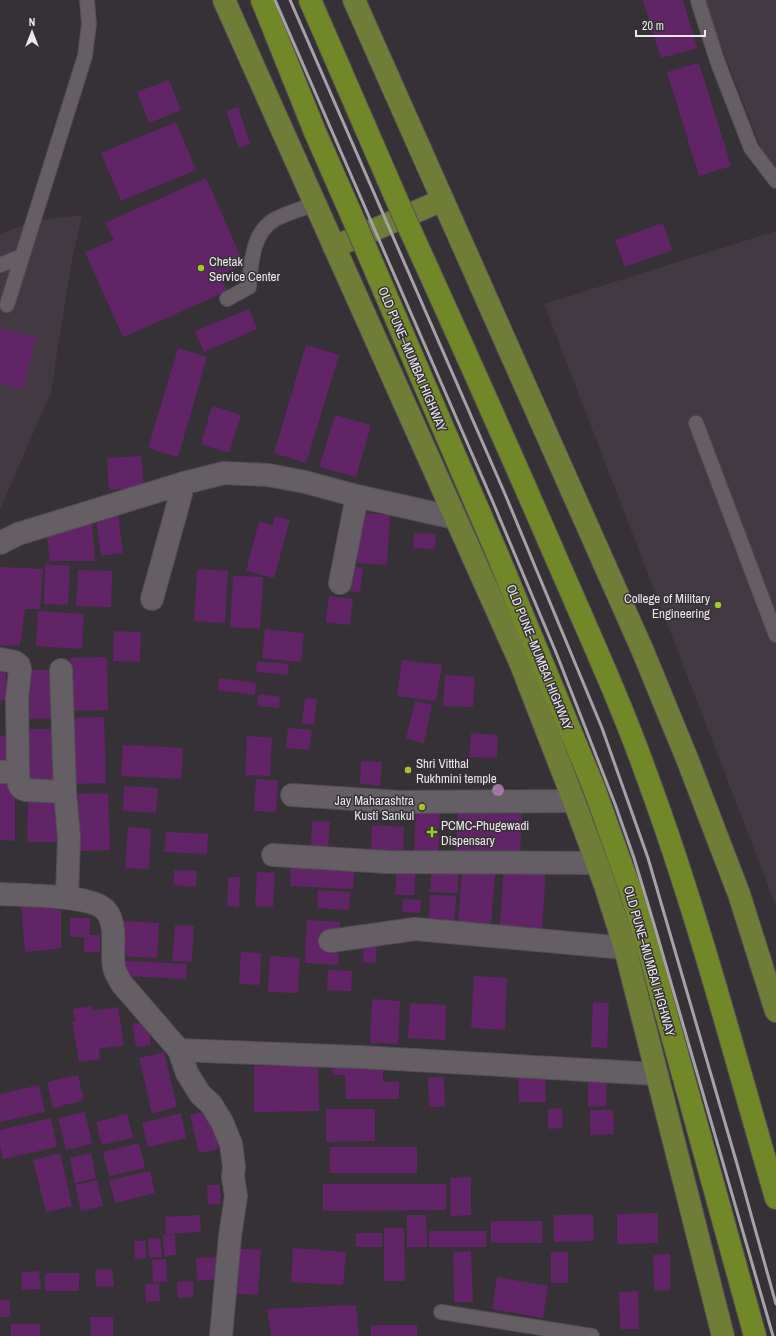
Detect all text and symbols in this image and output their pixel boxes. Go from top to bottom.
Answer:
north arrow [12,12,52,52]
scale bar [636,12,705,38]
text: N [29,15,35,29]
text: 20 m [642,18,664,34]
place label: Chetak Service Center [209,253,281,285]
marker: Chetak Service Center [196,263,206,273]
street label: OLD PUNE–MUMBAI HIGHWAY [374,284,451,434]
street label: OLD PUNE–MUMBAI HIGHWAY [502,582,577,733]
place label: College of Military Engineering [624,590,711,622]
marker: College of Military Engineering [713,600,723,610]
place label: Shri Vitthal Rukhmini temple [416,755,497,787]
marker: Shri Vitthal Rukhmini temple [403,765,413,775]
place label: Jay Maharashtra Kusti Sankul [335,792,414,824]
marker: Jay Maharashtra Kusti Sankul [417,802,427,812]
place label: PCMC-Phugewadi Dispensary [441,817,529,849]
marker: PCMC-Phugewadi Dispensary [426,826,438,838]
street label: OLD PUNE–MUMBAI HIGHWAY [620,884,679,1038]

